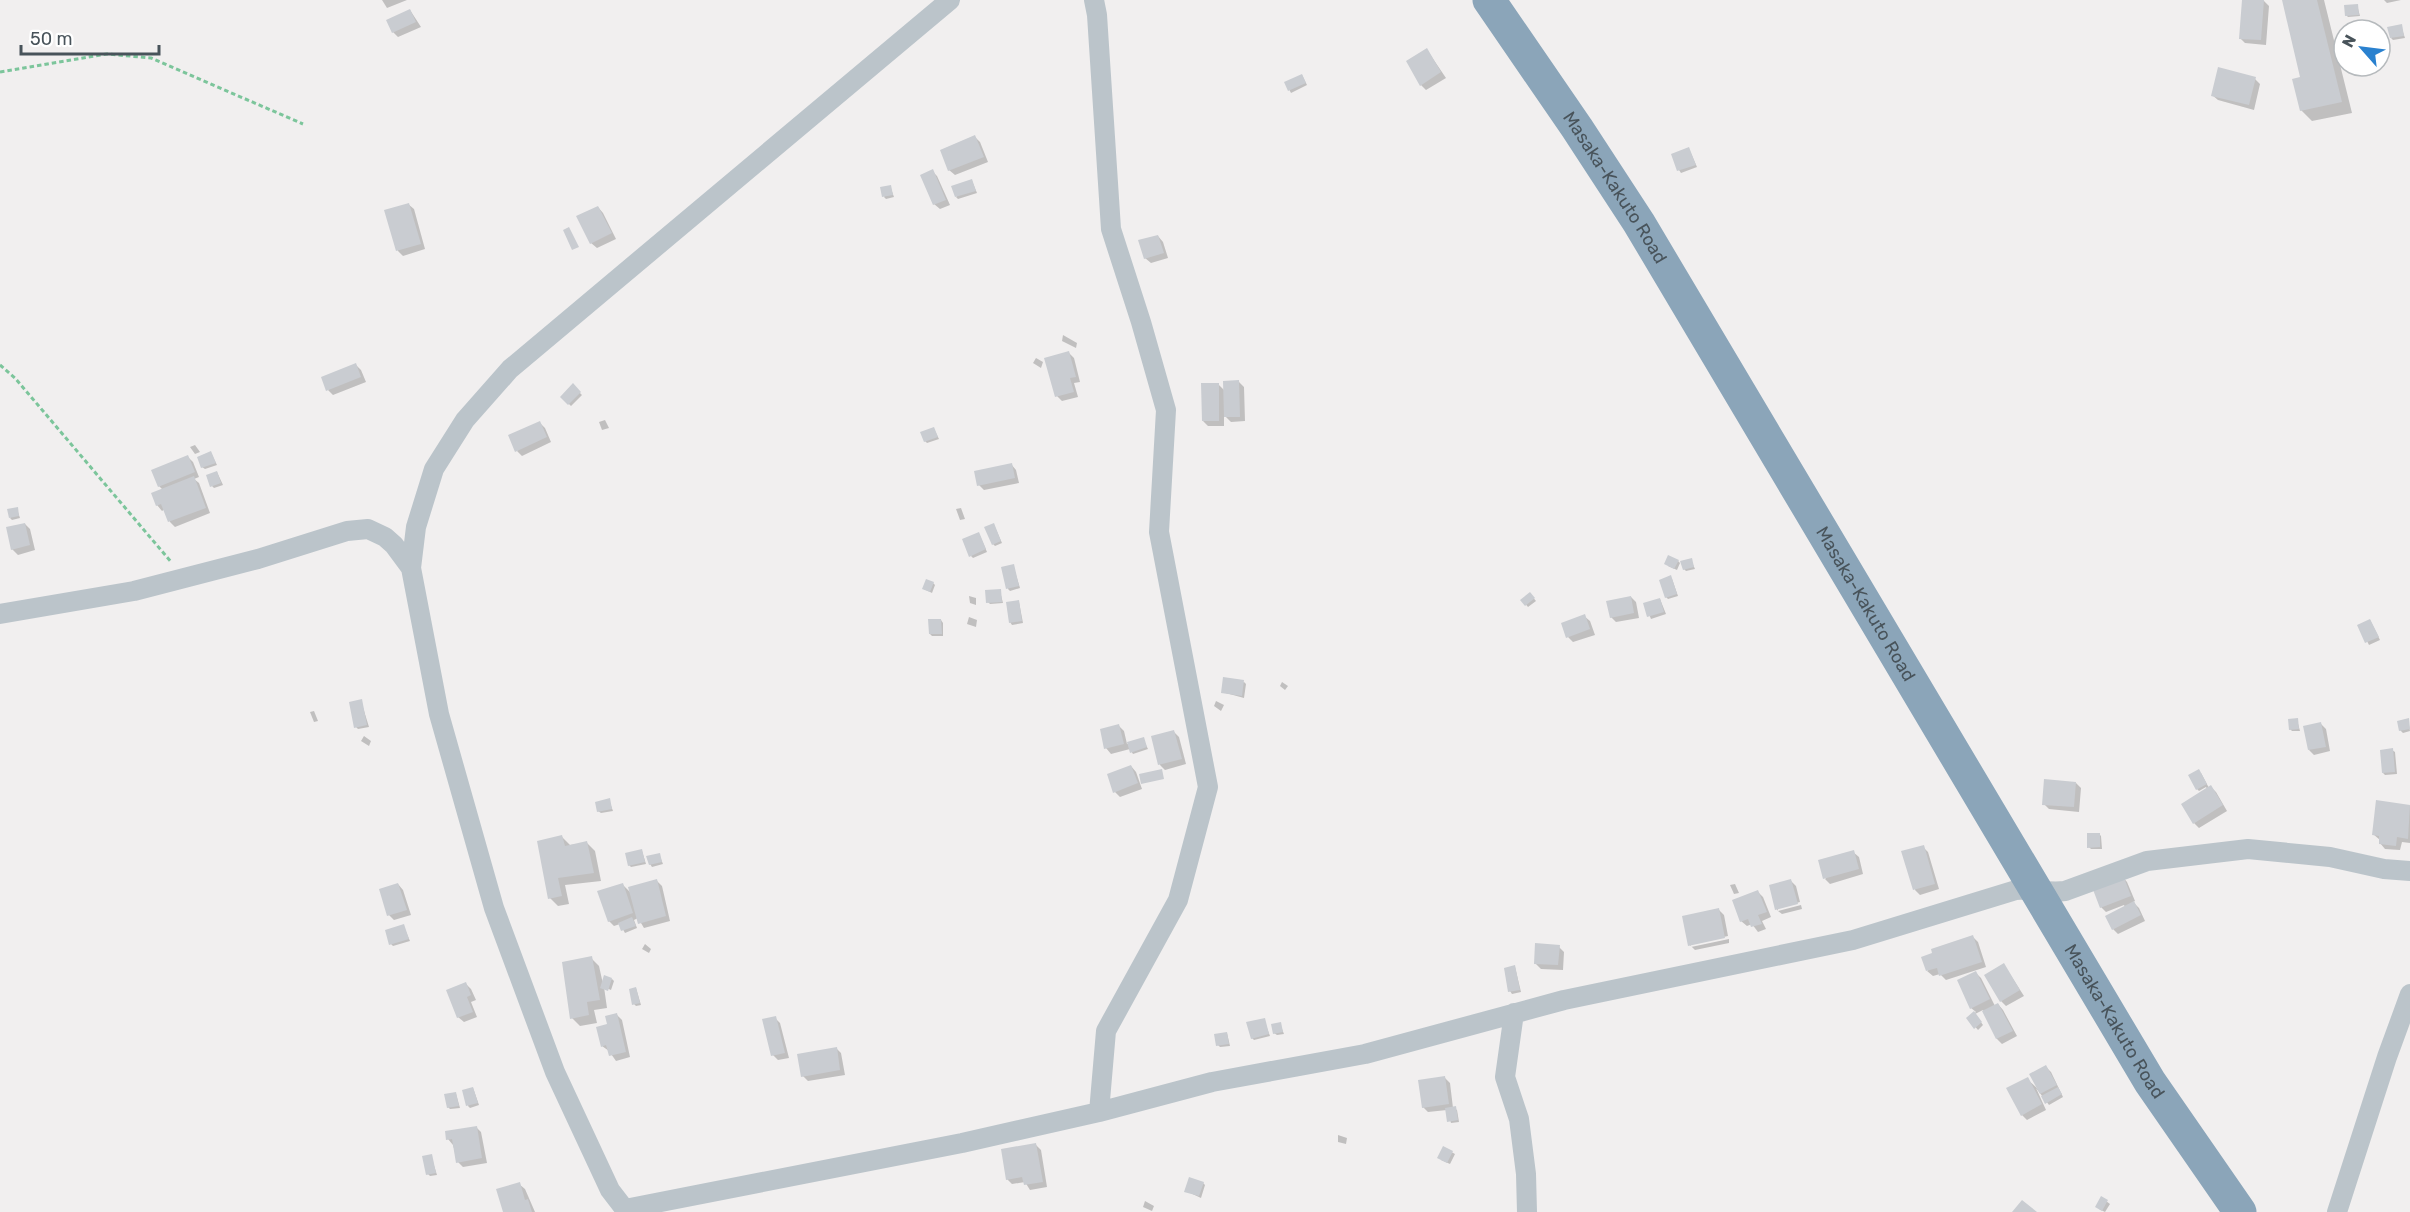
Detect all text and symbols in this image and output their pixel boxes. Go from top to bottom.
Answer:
scale bar [21,18,159,56]
north arrow [2332,18,2392,78]
text: 50 m [30,28,73,50]
text: N [2338,32,2360,51]
street label: Masaka-Kakuto Road [1558,107,1672,268]
street label: Masaka-Kakuto Road [1811,523,1920,685]
street label: Masaka-Kakuto Road [2060,940,2169,1103]

